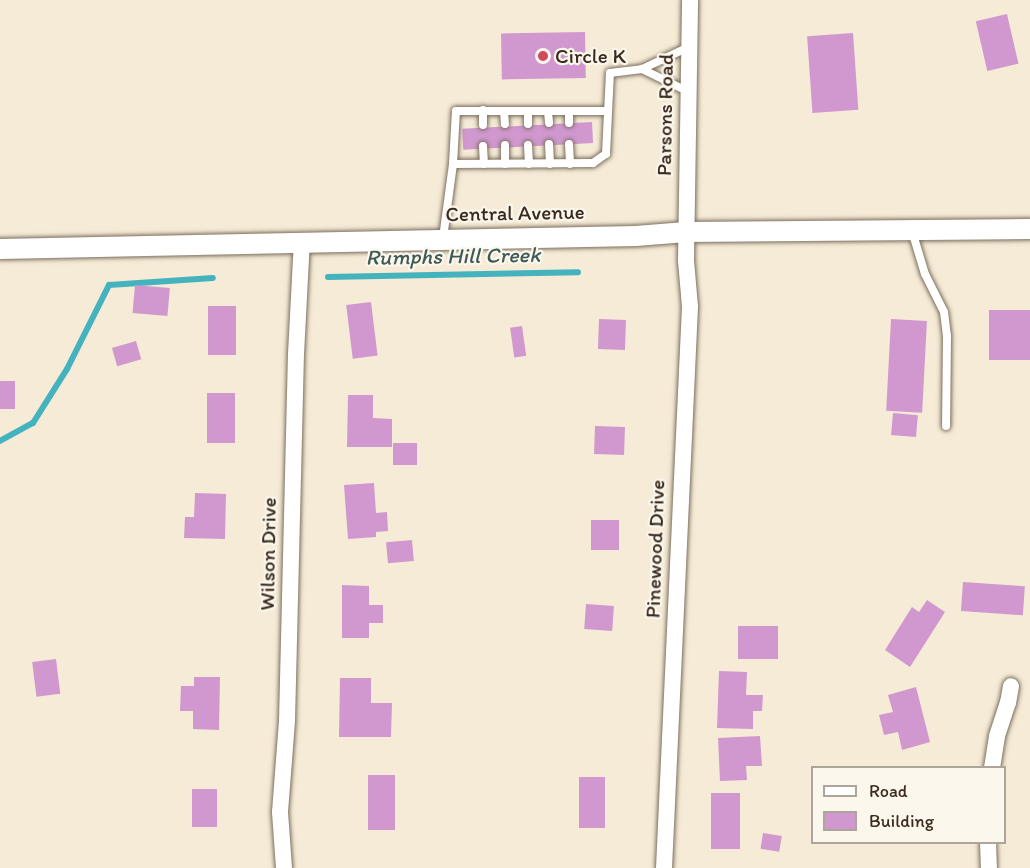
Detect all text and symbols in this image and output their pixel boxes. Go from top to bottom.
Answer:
place label: Circle K [555,43,626,69]
marker: Circle K [536,49,550,63]
street label: Parsons Road [651,54,679,176]
street label: Central Avenue [446,199,584,227]
water label: Rumphs Hill Creek [366,241,540,271]
street label: Pinewood Drive [640,479,670,619]
street label: Wilson Drive [254,497,282,611]
legend [811,766,1006,844]
text: Road [869,780,908,802]
text: Building [869,810,934,832]

